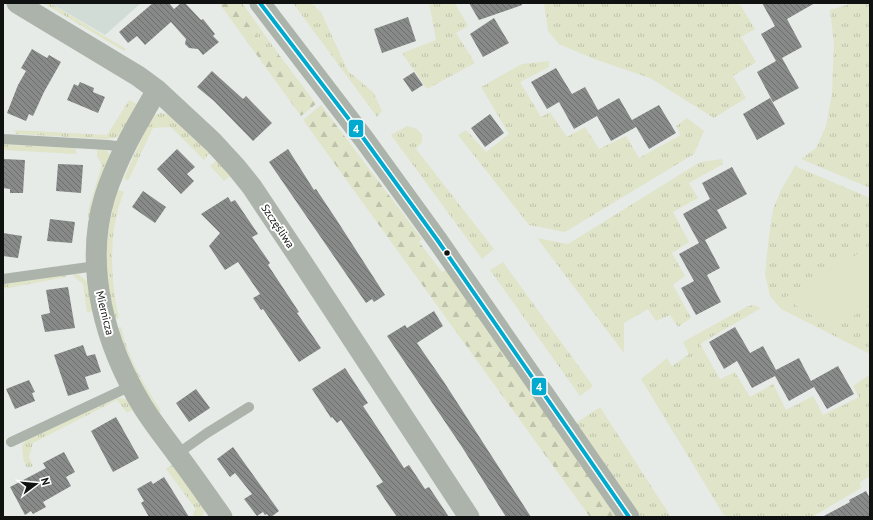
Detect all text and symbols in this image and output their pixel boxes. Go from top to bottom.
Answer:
line badge: 4 [348,119,364,138]
text: 4 [353,122,360,136]
street label: Szczęśliwa [258,201,298,251]
unlabelled marker [442,248,452,258]
street label: Miernicza [93,289,117,337]
line badge: 4 [531,377,547,396]
text: 4 [536,380,543,394]
north arrow [16,464,56,504]
text: N [38,476,53,487]

